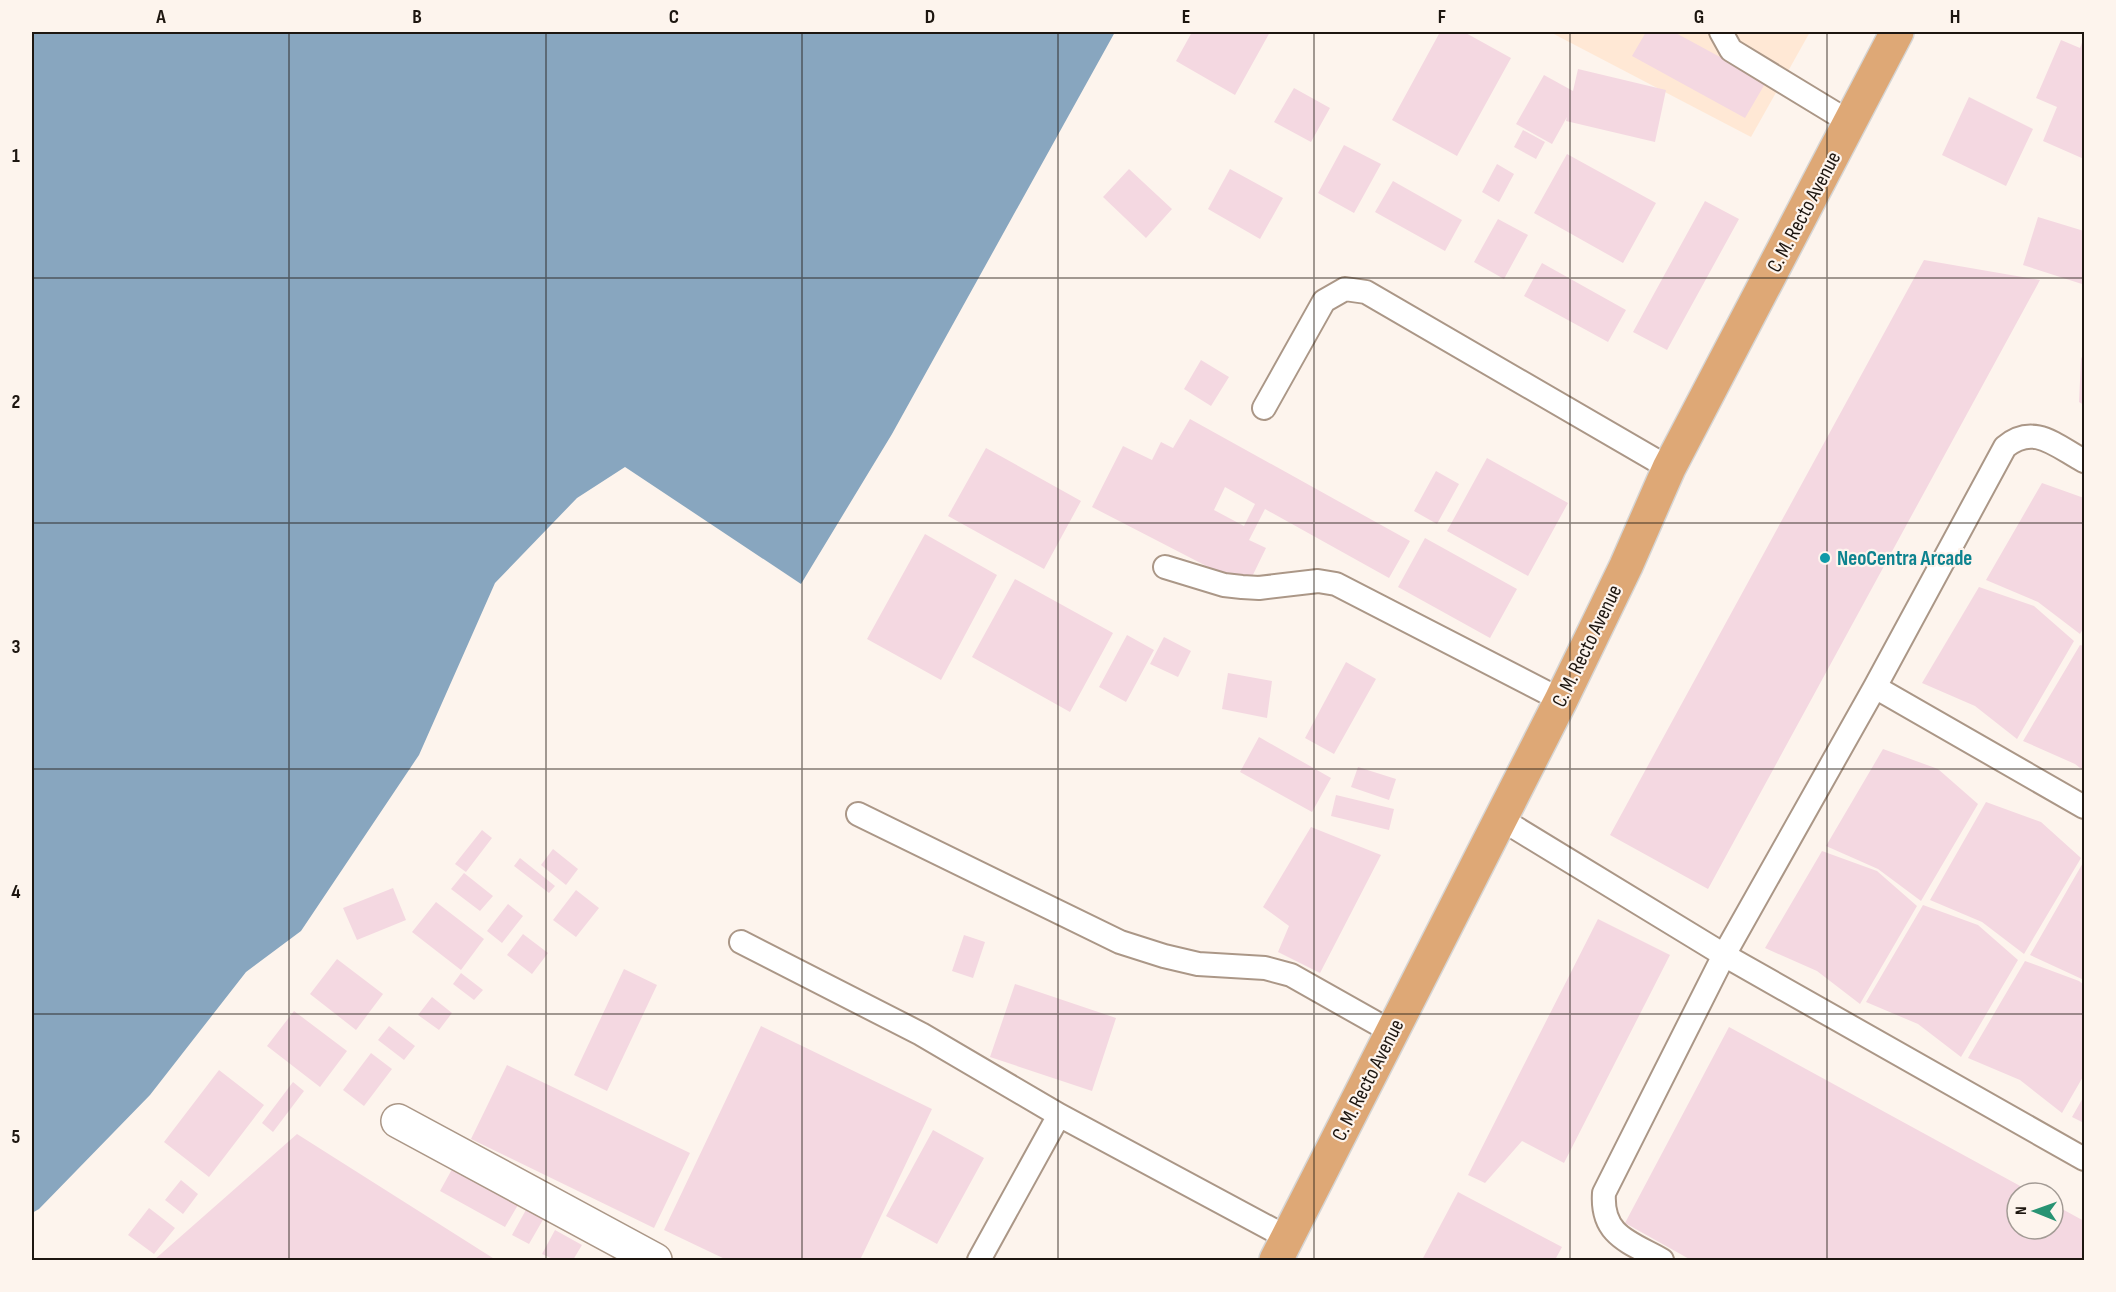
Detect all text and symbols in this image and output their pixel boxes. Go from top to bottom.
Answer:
text: A [155,5,166,29]
text: B [412,5,422,29]
text: C [669,5,679,29]
text: D [925,5,935,29]
text: E [1182,5,1190,29]
text: F [1438,5,1446,29]
text: G [1694,5,1704,29]
text: H [1950,5,1960,29]
text: 1 [12,144,20,168]
street label: C. M. Recto Avenue [1762,147,1846,277]
text: 2 [12,390,20,414]
place label: NeoCentra Arcade [1837,546,1972,571]
marker: NeoCentra Arcade [1818,551,1832,565]
street label: C. M. Recto Avenue [1547,581,1627,711]
text: 3 [12,635,21,659]
text: 4 [11,880,21,904]
street label: C. M. Recto Avenue [1327,1015,1409,1145]
text: 5 [12,1125,21,1149]
north arrow [2005,1181,2065,1241]
text: N [2012,1206,2031,1215]

